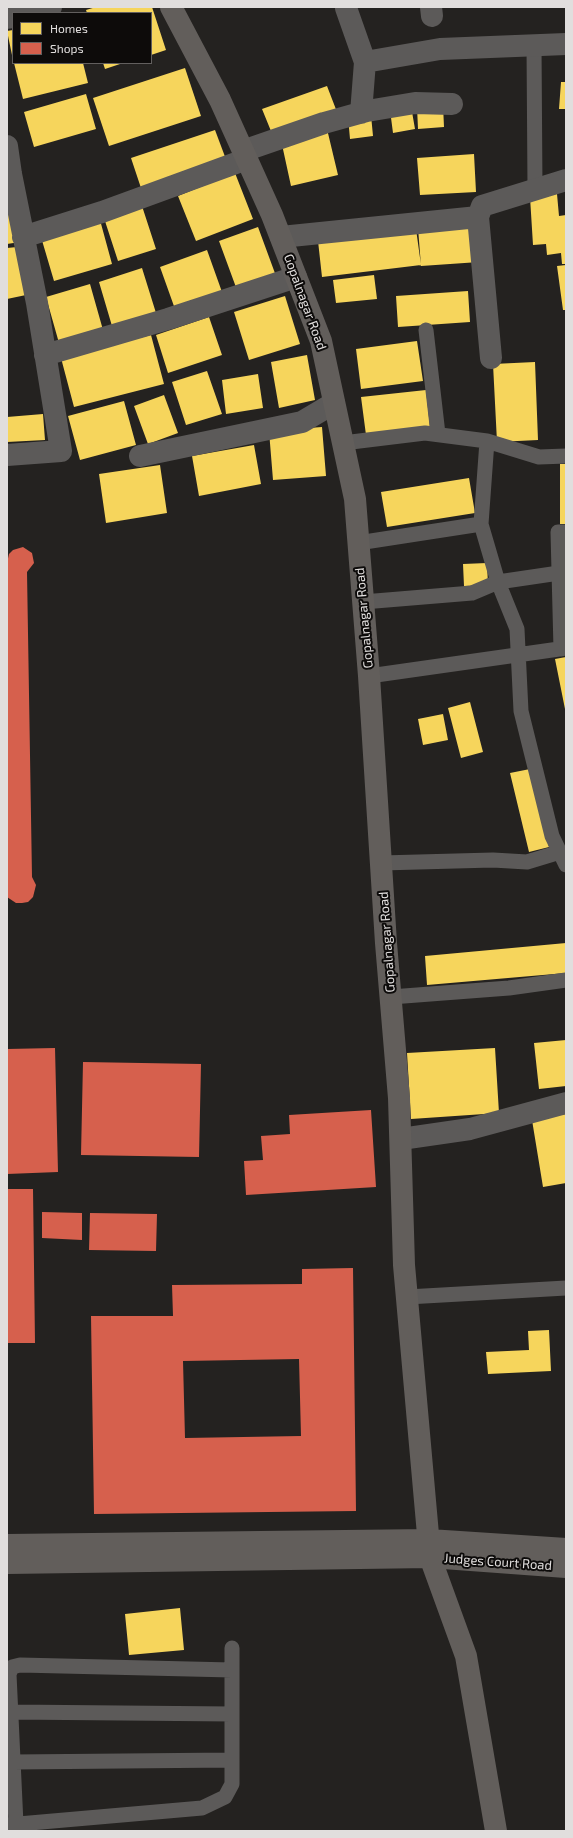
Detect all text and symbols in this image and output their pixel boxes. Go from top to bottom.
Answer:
legend [12,12,152,64]
text: Homes [50,21,88,35]
text: Shops [50,41,84,55]
street label: Gopalnagar Road [280,252,330,352]
street label: Gopalnagar Road [352,567,376,669]
street label: Gopalnagar Road [376,891,398,993]
street label: Judges Court Road [444,1550,552,1574]

